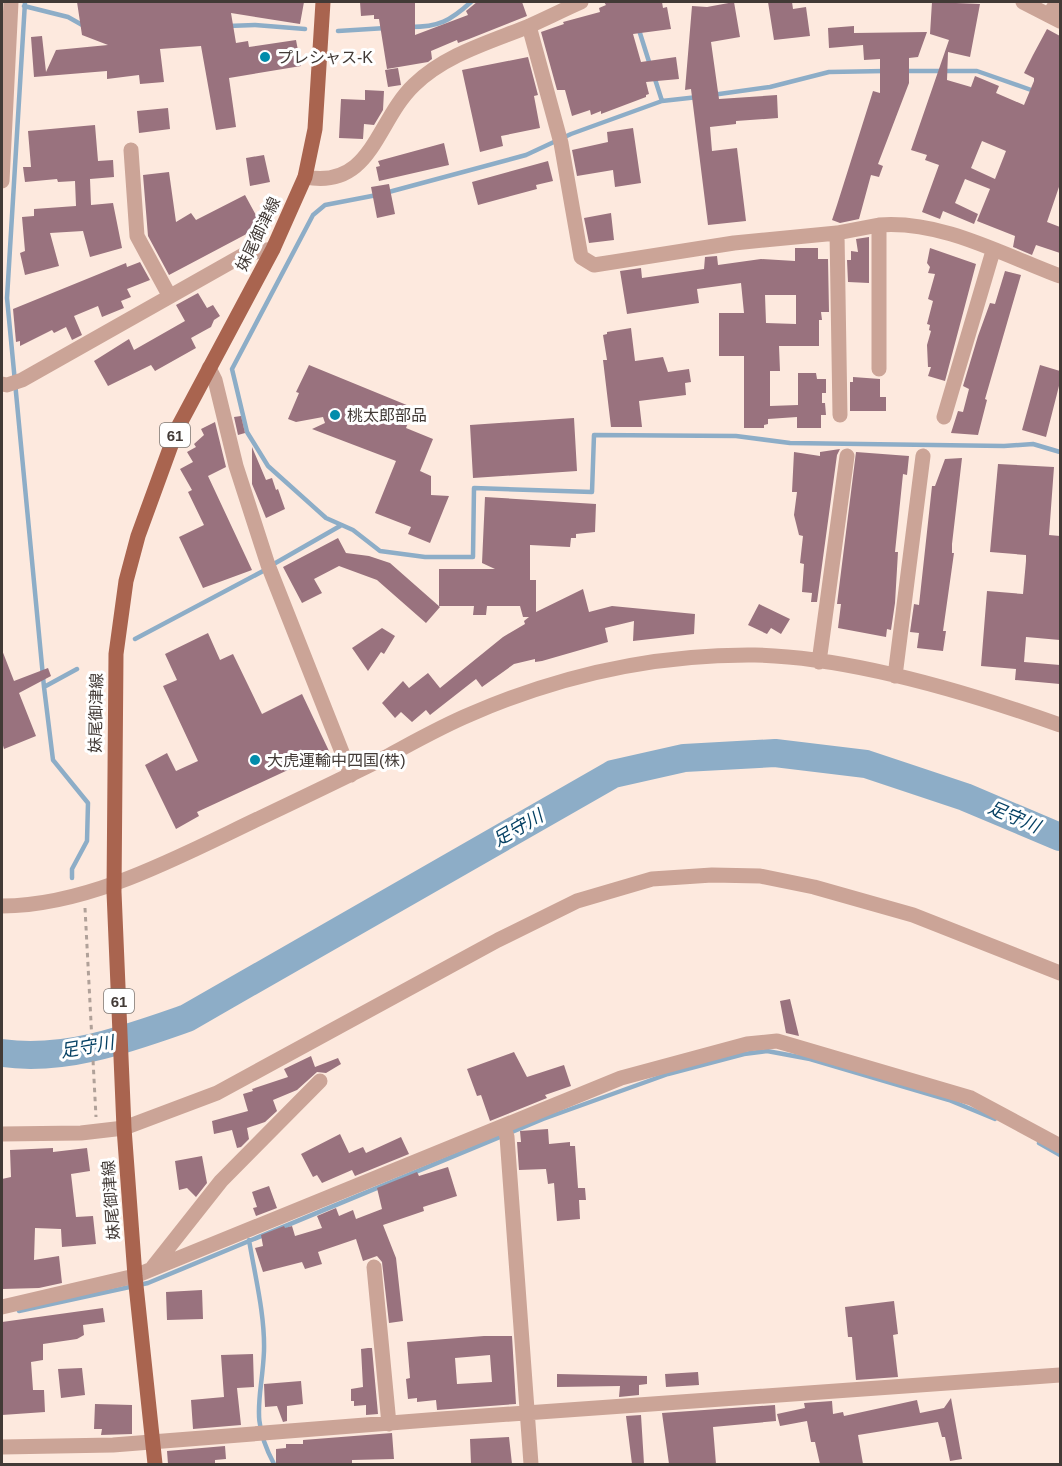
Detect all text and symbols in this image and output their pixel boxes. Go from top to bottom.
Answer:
place label: プレシャス-K [277,49,373,66]
marker: プレシャス-K [258,50,272,64]
street label: 妹尾御津線 [233,194,283,274]
place label: 桃太郎部品 [347,407,427,424]
marker: 桃太郎部品 [328,408,342,422]
road number: 61 [160,423,190,447]
street label: 妹尾御津線 [87,673,105,753]
place label: 大虎運輸中四国(株) [267,752,406,769]
marker: 大虎運輸中四国(株) [248,753,262,767]
water label: 足守川 [985,797,1045,838]
water label: 足守川 [490,805,548,850]
road number: 61 [104,989,134,1013]
water label: 足守川 [59,1032,117,1062]
street label: 妹尾御津線 [100,1159,122,1241]

